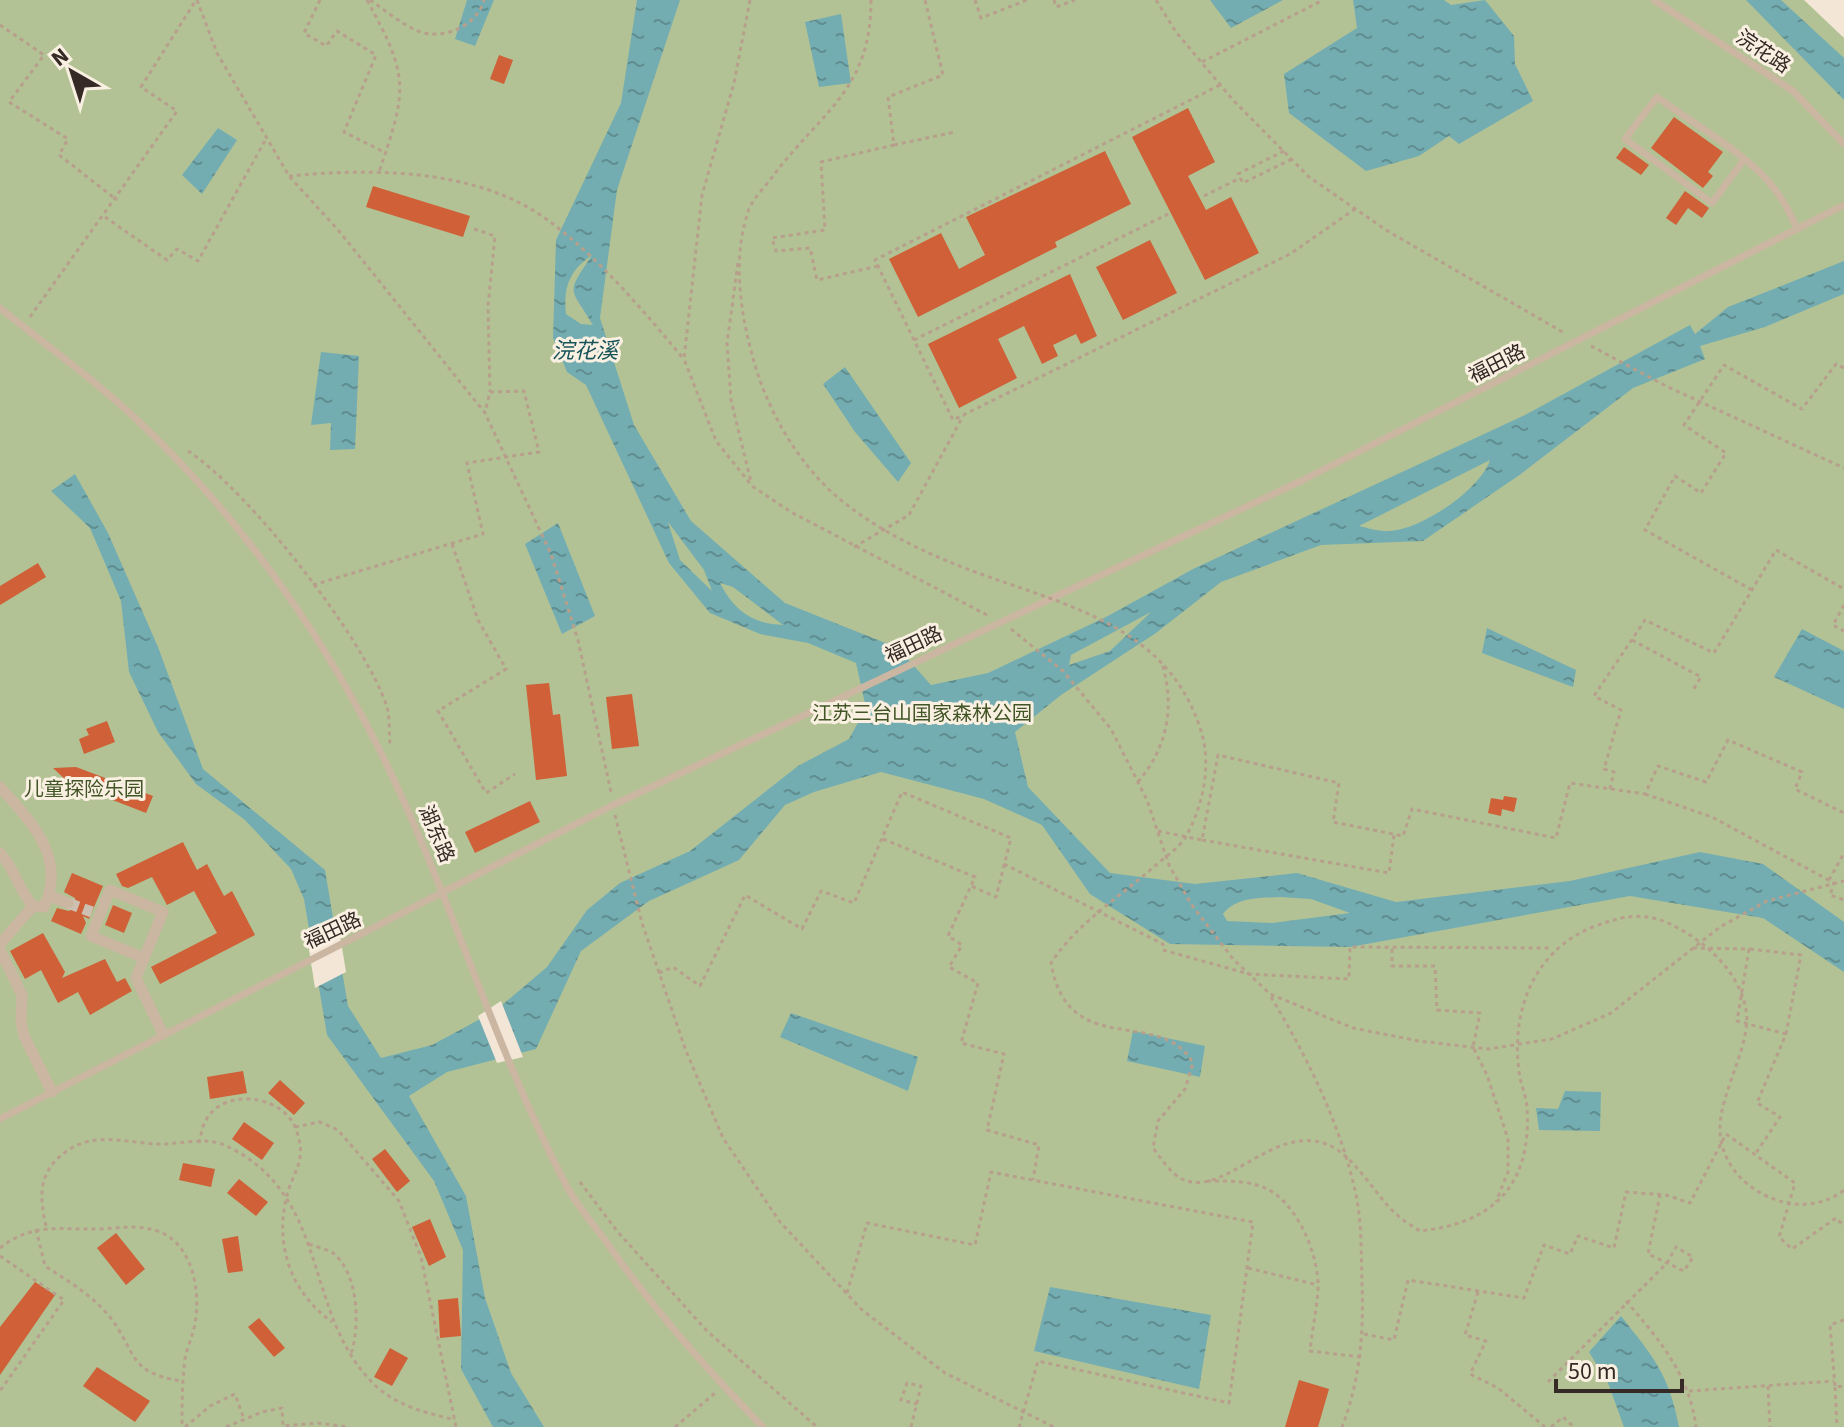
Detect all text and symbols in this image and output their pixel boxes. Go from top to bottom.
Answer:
street label: 浣花路 [1730,24,1796,80]
north arrow [32,32,112,112]
text: N [44,40,76,74]
water label: 浣花溪 [552,335,620,367]
street label: 福田路 [1464,338,1530,390]
street label: 福田路 [881,620,947,670]
park label: 江苏三台山国家森林公园 [812,700,1032,728]
park label: 儿童探险乐园 [24,776,144,804]
street label: 湖东路 [411,801,461,867]
street label: 福田路 [300,906,366,956]
scale bar [1556,1343,1682,1393]
text: 50 m [1568,1354,1617,1389]

